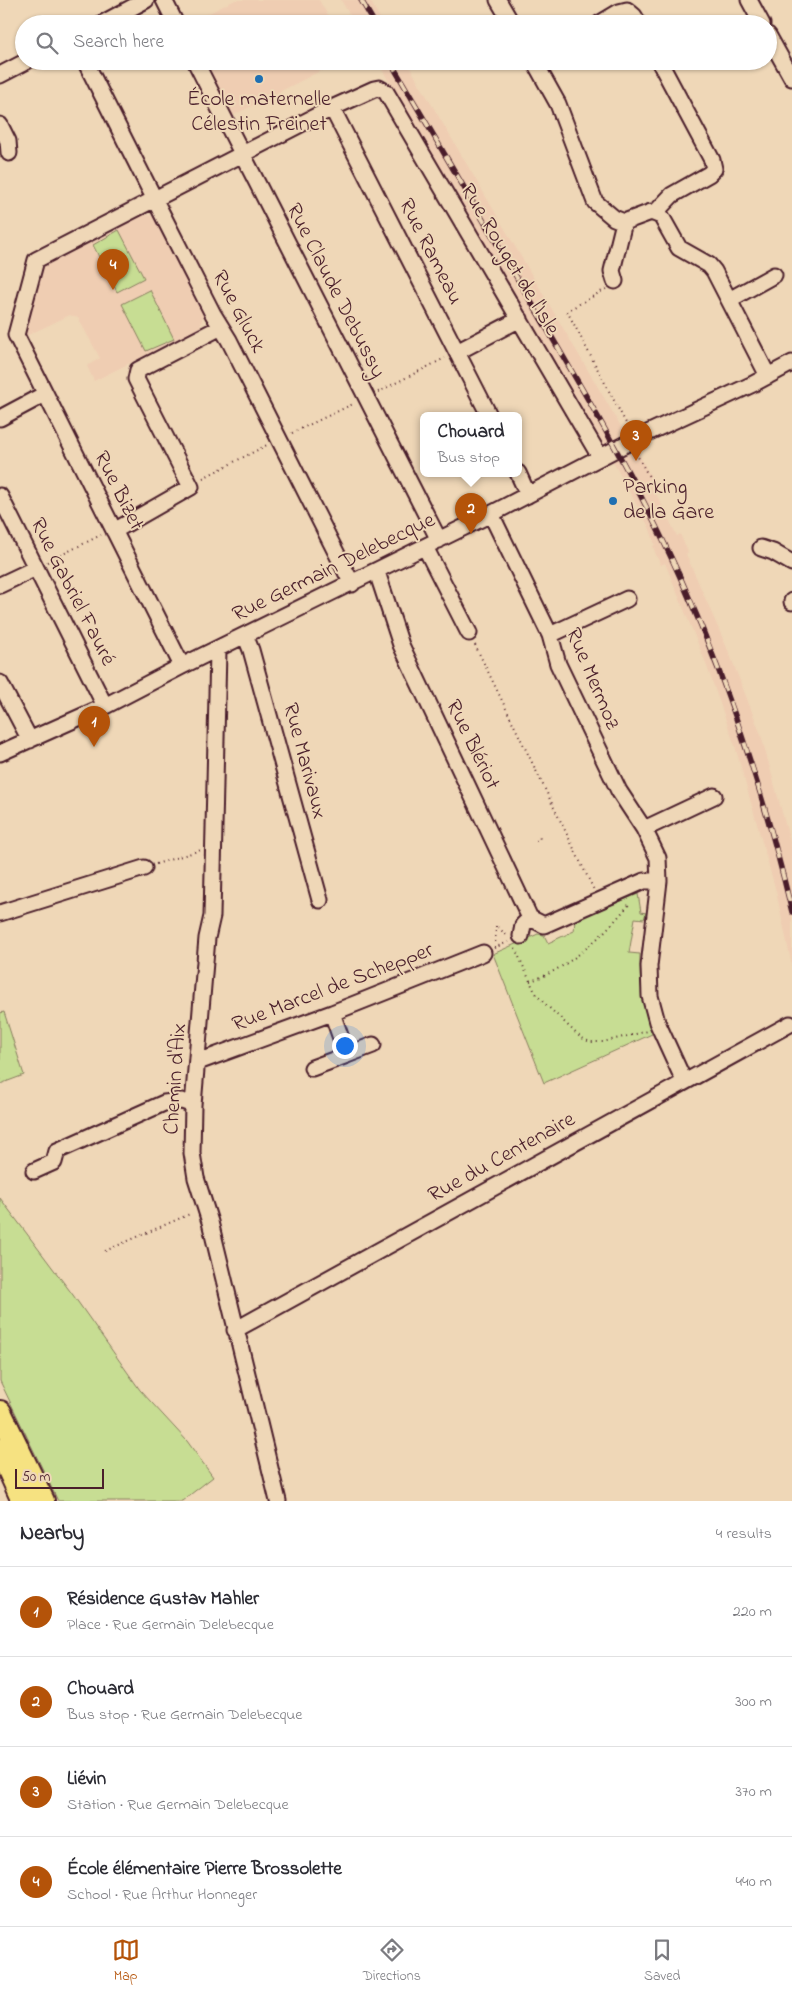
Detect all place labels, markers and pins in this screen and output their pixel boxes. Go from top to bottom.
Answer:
marker: École maternelle Célestin Freinet [253,73,265,85]
place label: École maternelle Célestin Freinet [187,84,331,141]
pin: 4 [97,249,129,290]
pin: 3 [620,420,652,461]
place label: Parking de la Gare [623,472,714,529]
pin: 2 [455,493,487,534]
marker: Parking de la Gare [607,495,619,507]
pin: 1 [78,706,110,747]

